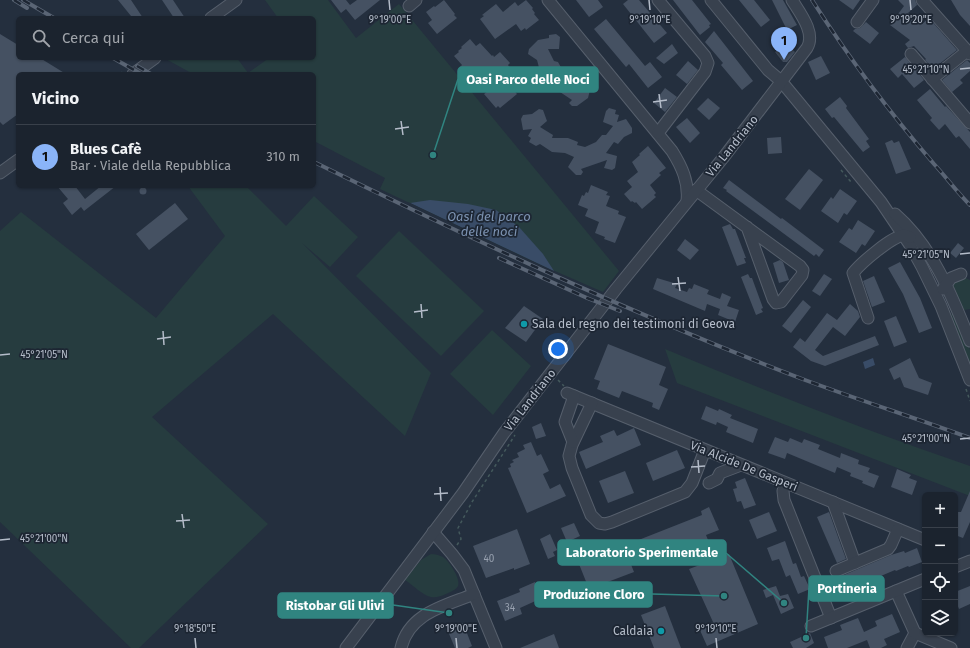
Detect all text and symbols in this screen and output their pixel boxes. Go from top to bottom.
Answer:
text: 9°19'00"E [369,14,411,26]
text: 9°19'10"E [629,14,671,26]
text: 9°19'20"E [890,14,932,26]
search box [16,16,316,60]
icon: search [30,27,52,49]
pin: 1 [771,27,797,60]
text: Cerca qui [62,29,125,47]
text: 45°21'10"N [902,64,950,76]
callout: Oasi Parco delle Noci [458,67,598,92]
text: Oasi Parco delle Noci [466,72,590,87]
text: Vicino [32,88,79,109]
street label: Via Landriano [703,112,761,180]
text: Blues Cafè [70,140,142,158]
text: 1 [42,149,48,164]
text: 310 m [266,149,300,164]
text: Bar · Viale della Repubblica [70,158,231,173]
water label: Oasi del parco delle noci [447,209,531,239]
text: 45°21'05"N [902,249,950,261]
place label: Sala del regno dei testimoni di Geova [532,317,735,331]
marker: Sala del regno dei testimoni di Geova [519,319,529,329]
your location [548,339,568,359]
text: 45°21'05"N [20,349,68,361]
street label: Via Landriano [501,366,559,434]
text: 45°21'00"N [902,433,950,445]
street label: Via Alcide De Gasperi [688,438,800,494]
map controls [922,492,958,636]
button: + [922,492,958,528]
button: − [922,528,958,564]
text: 45°21'00"N [20,533,68,545]
callout: Laboratorio Sperimentale [558,540,726,565]
text: Laboratorio Sperimentale [566,545,718,560]
house number: 40 [484,553,495,565]
button: locate [922,564,958,600]
callout: Portineria [809,576,884,601]
text: Portineria [817,581,877,596]
callout: Produzione Cloro [535,582,652,607]
text: Produzione Cloro [543,587,645,602]
callout: Ristobar Gli Ulivi [278,593,393,618]
text: Ristobar Gli Ulivi [286,598,385,613]
button: layers [922,600,958,636]
house number: 34 [505,602,516,614]
text: 9°18'50"E [174,623,216,635]
text: 9°19'00"E [435,623,477,635]
text: 9°19'10"E [695,623,737,635]
place label: Caldaia [613,624,653,638]
marker: Caldaia [656,626,666,636]

